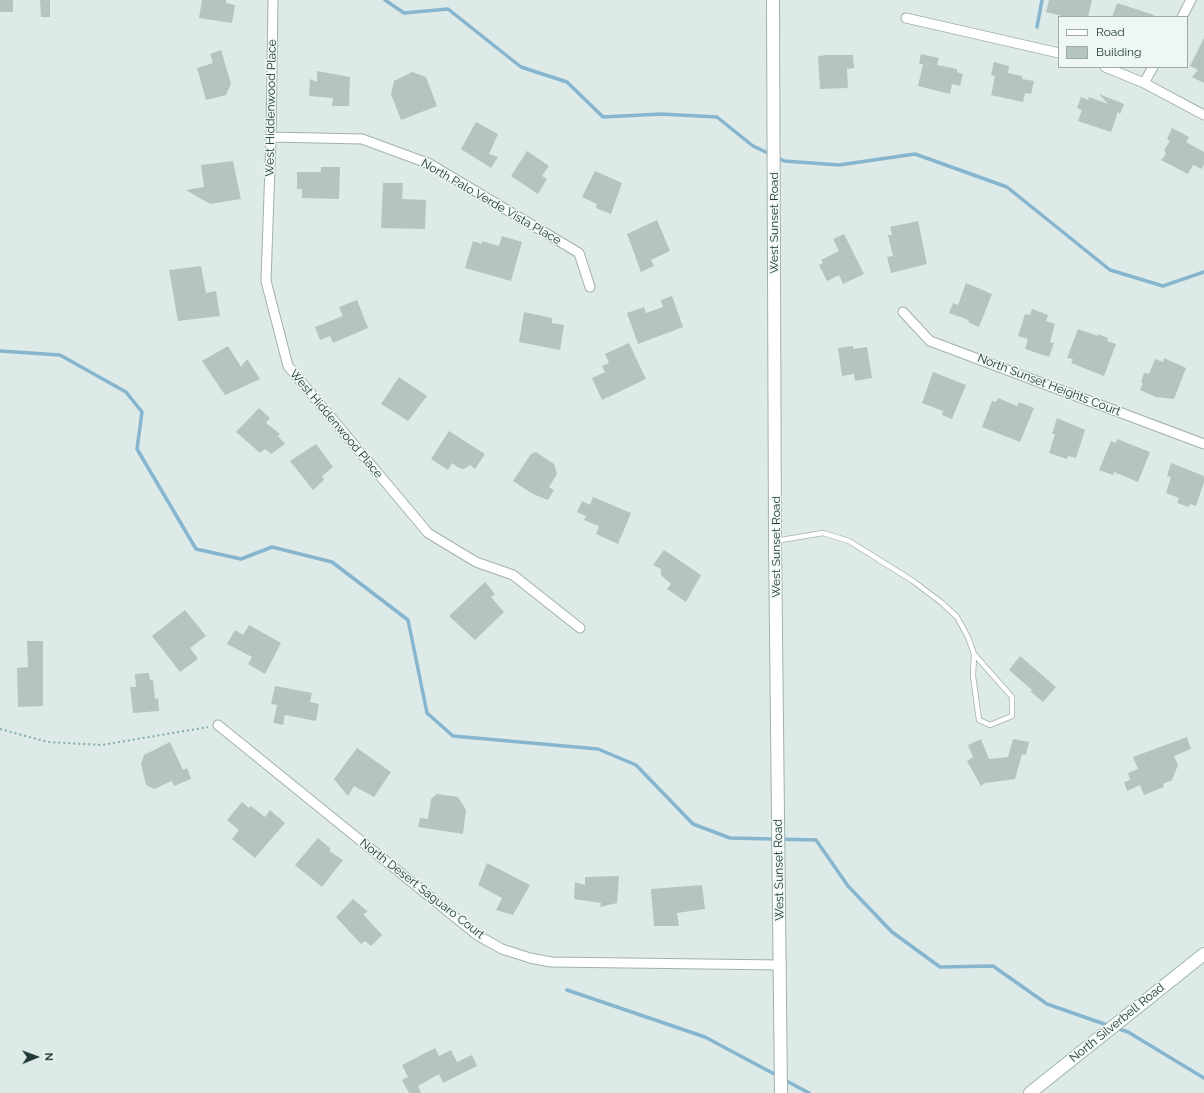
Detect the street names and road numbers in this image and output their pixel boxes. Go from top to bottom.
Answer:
street label: West Hiddenwood Place [263,39,279,177]
street label: North Palo Verde Vista Place [419,156,563,248]
street label: West Sunset Road [767,172,781,274]
street label: North Sunset Heights Court [975,351,1123,419]
street label: West Hiddenwood Place [286,367,386,481]
street label: West Sunset Road [769,496,783,598]
street label: West Sunset Road [771,819,787,921]
street label: North Desert Saguaro Court [357,836,487,942]
street label: North Silverbell Road [1067,980,1167,1066]

